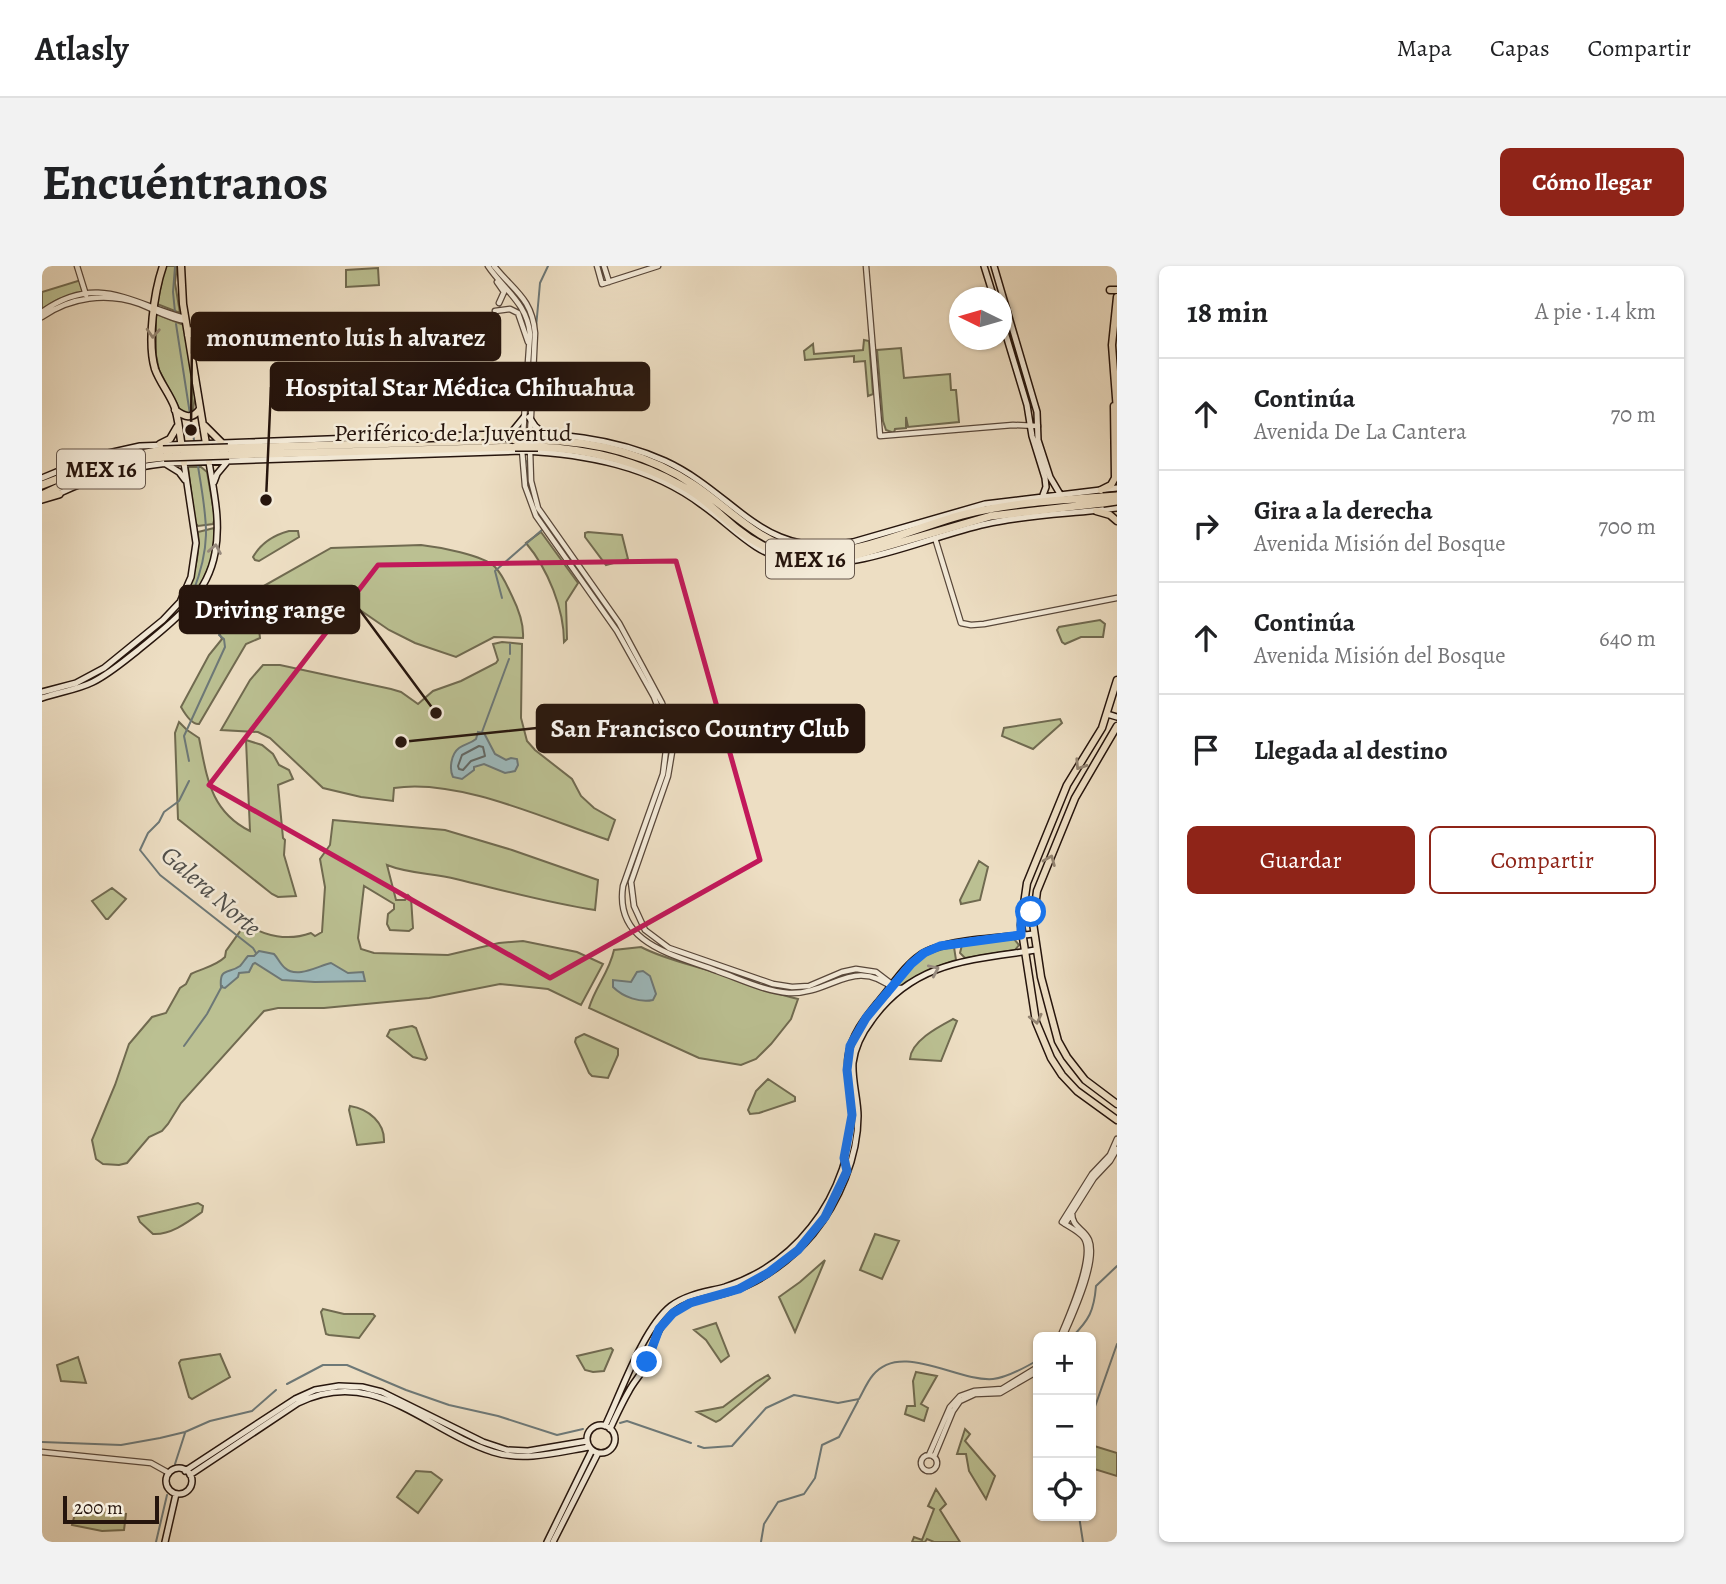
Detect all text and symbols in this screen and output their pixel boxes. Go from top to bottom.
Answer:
text: Atlasly [35,26,129,71]
text: Mapa [1397,32,1452,64]
text: Capas [1490,32,1550,64]
text: Compartir [1588,32,1691,64]
button: Cómo llegar [1500,148,1684,216]
text: Encuéntranos [42,149,328,216]
north arrow [949,287,1012,350]
text: 18 min [1187,292,1268,332]
text: A pie · 1.4 km [1535,296,1656,327]
callout: monumento luis h alvarez [192,313,500,360]
text: monumento luis h alvarez [206,320,486,355]
one-way arrow [146,328,161,339]
callout: Hospital Star Médica Chihuahua [271,363,649,410]
text: Hospital Star Médica Chihuahua [285,370,635,405]
text: Continúa [1254,381,1355,416]
icon: ahead [1187,395,1225,433]
text: 70 m [1610,399,1656,430]
text: Avenida De La Cantera [1254,416,1467,447]
street label: Periférico de la Juventud [334,417,572,449]
road number: MEX 16 [57,450,145,488]
text: Gira a la derecha [1254,493,1433,528]
icon: right [1187,507,1225,545]
text: 700 m [1598,511,1656,542]
text: Avenida Misión del Bosque [1254,528,1506,559]
road number: MEX 16 [766,540,854,578]
one-way arrow [207,543,222,555]
callout: Driving range [180,586,359,633]
text: Driving range [194,592,346,627]
text: Continúa [1254,605,1355,640]
icon: ahead [1187,619,1225,657]
text: 640 m [1599,623,1656,654]
text: Avenida Misión del Bosque [1254,640,1506,671]
callout: San Francisco Country Club [537,705,864,752]
text: San Francisco Country Club [551,711,849,746]
icon: arrive [1187,731,1225,769]
text: Llegada al destino [1254,733,1448,768]
one-way arrow [1075,757,1088,770]
button: Guardar [1187,826,1415,894]
button: Compartir [1429,826,1656,894]
water label: Galera Norte [153,838,269,944]
one-way arrow [1041,854,1055,866]
route start [1015,896,1046,927]
one-way arrow [927,964,939,978]
one-way arrow [1028,1012,1042,1024]
map controls [1033,1332,1096,1521]
button: + [1033,1332,1096,1395]
route end [631,1346,662,1377]
button: − [1033,1395,1096,1458]
button: locate [1033,1458,1096,1521]
scale bar [63,1493,159,1525]
text: 200 m [74,1495,123,1521]

